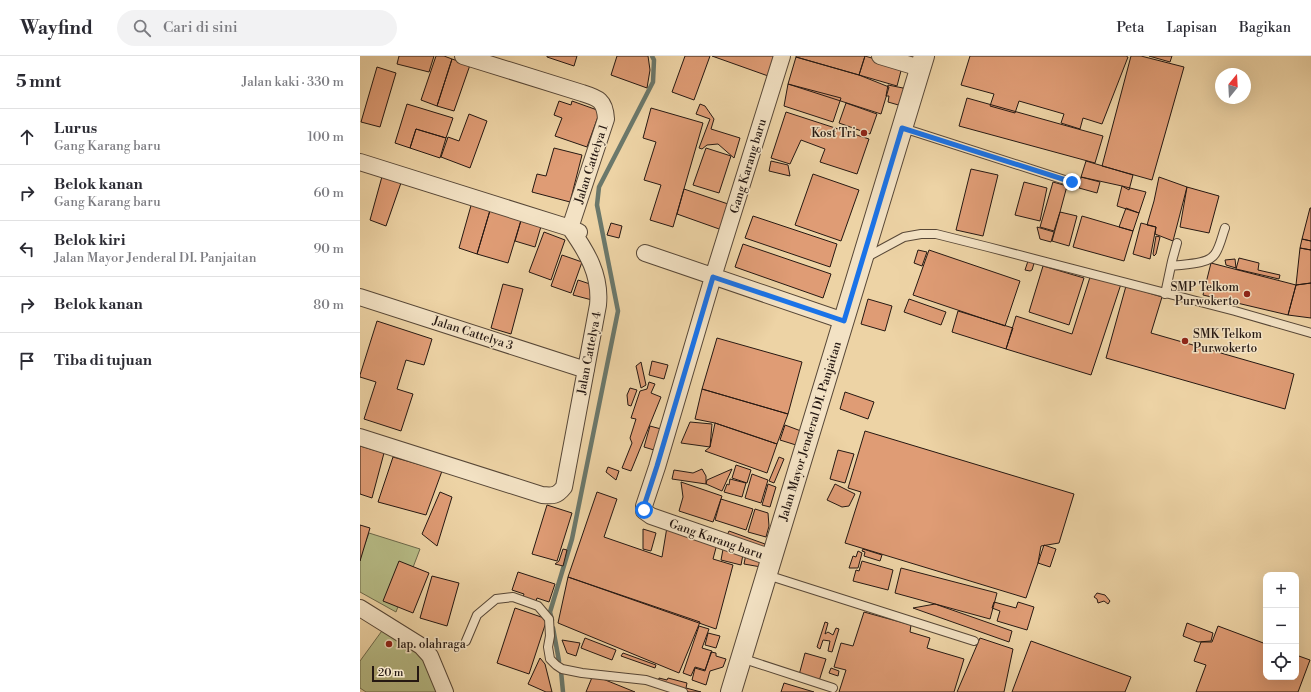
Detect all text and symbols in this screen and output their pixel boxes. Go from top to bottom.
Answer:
search box [117,10,397,46]
text: Wayfind [20,16,93,40]
icon: search [131,17,153,39]
text: Cari di sini [163,18,238,37]
text: Peta [1116,19,1144,37]
text: Lapisan [1166,19,1217,37]
text: Bagikan [1239,19,1291,37]
north arrow [1215,68,1251,104]
text: 5 mnt [16,71,61,93]
text: Jalan kaki · 330 m [242,74,344,90]
street label: Gang Karang baru [727,117,770,215]
text: Lurus [54,119,97,138]
street label: Jalan Cattelya 1 [571,122,612,207]
icon: ahead [16,126,38,148]
place label: Kost Tri [811,126,856,141]
marker: Kost Tri [859,128,869,138]
text: 100 m [308,129,344,145]
text: Gang Karang baru [54,138,161,154]
route end [1063,173,1081,191]
text: Belok kanan [54,175,143,194]
icon: right [16,182,38,204]
text: 60 m [313,185,344,201]
text: Gang Karang baru [54,194,161,210]
text: Belok kiri [54,231,125,250]
icon: left [16,238,38,260]
text: 90 m [313,241,344,257]
text: Jalan Mayor Jenderal DI. Panjaitan [54,250,256,266]
place label: SMP Telkom Purwokerto [1170,280,1239,309]
marker: SMP Telkom Purwokerto [1242,289,1252,299]
icon: right [16,294,38,316]
text: Belok kanan [54,295,143,314]
text: 80 m [313,297,344,313]
street label: Jalan Cattelya 4 [574,310,605,397]
street label: Jalan Cattelya 3 [430,313,515,354]
place label: SMK Telkom Purwokerto [1193,327,1263,356]
marker: SMK Telkom Purwokerto [1180,336,1190,346]
street label: Jalan Mayor Jenderal DI. Panjaitan [776,340,845,524]
icon: arrive [16,350,38,372]
text: Tiba di tujuan [54,351,152,370]
route start [635,501,653,519]
street label: Gang Karang baru [667,516,765,563]
map controls [1263,572,1299,680]
button: + [1263,572,1299,608]
button: − [1263,608,1299,644]
place label: lap. olahraga [397,637,467,652]
marker: lap. olahraga [384,639,394,649]
button: locate [1263,644,1299,680]
scale bar [372,664,419,683]
text: 20 m [378,666,403,680]

